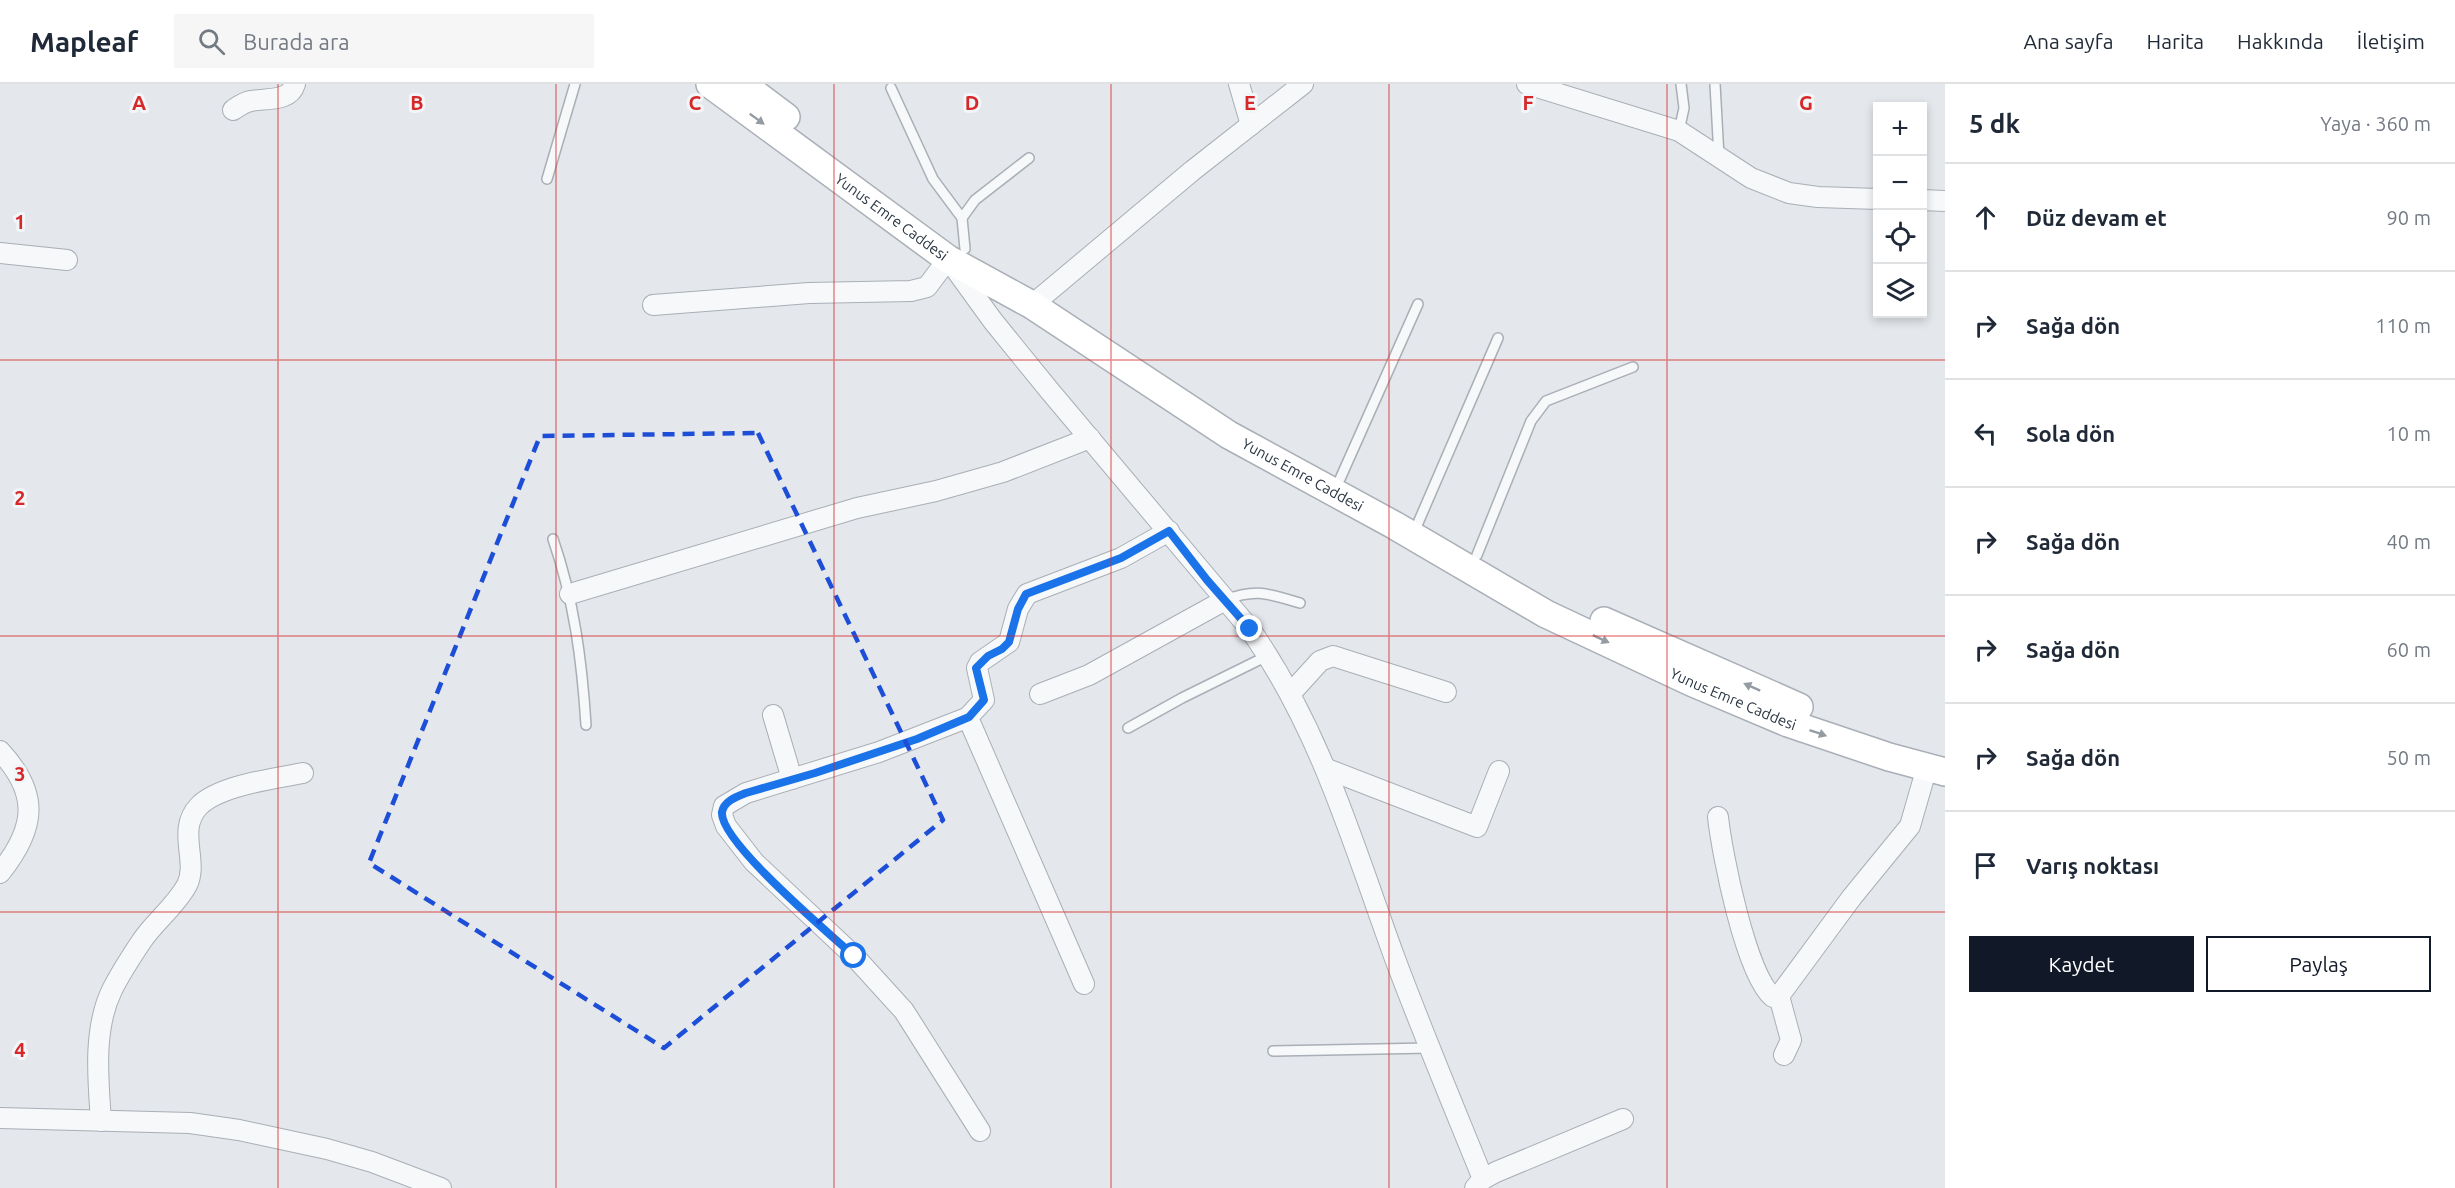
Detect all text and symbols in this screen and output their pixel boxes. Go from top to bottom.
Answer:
search box [174,14,594,68]
icon: search [195,25,228,58]
text: Mapleaf [30,26,138,57]
text: Burada ara [243,29,350,54]
text: Ana sayfa [2023,29,2114,53]
text: Harita [2147,29,2204,53]
text: Hakkında [2237,29,2324,53]
text: İletişim [2357,29,2425,53]
text: A [132,91,146,114]
text: B [410,91,424,114]
text: C [689,91,702,114]
text: D [965,91,979,114]
text: E [1244,91,1256,114]
text: F [1522,91,1534,114]
text: G [1799,91,1813,114]
map controls [1873,102,1927,318]
button: + [1873,102,1927,156]
text: 5 dk [1969,109,2020,138]
one-way arrow [749,112,765,125]
text: Yaya · 360 m [2320,112,2431,135]
button: − [1873,156,1927,210]
street label: Yunus Emre Caddesi [832,170,951,264]
icon: ahead [1969,201,2002,234]
text: Düz devam et [2026,205,2167,230]
text: 90 m [2387,206,2431,229]
text: 1 [14,210,26,233]
button: locate [1873,210,1927,264]
button: layers [1873,264,1927,318]
icon: right [1969,309,2002,342]
text: Sağa dön [2026,313,2120,338]
text: 110 m [2375,314,2431,337]
icon: left [1969,417,2002,450]
text: Sola dön [2026,421,2115,446]
text: 10 m [2387,422,2431,445]
street label: Yunus Emre Caddesi [1239,435,1366,515]
text: 2 [14,486,26,509]
icon: right [1969,525,2002,558]
text: Sağa dön [2026,529,2120,554]
text: 40 m [2387,530,2431,553]
route end [1236,615,1262,641]
icon: right [1969,633,2002,666]
one-way arrow [1592,635,1609,644]
text: Sağa dön [2026,637,2120,662]
text: 60 m [2387,638,2431,661]
street label: Yunus Emre Caddesi [1667,664,1799,733]
one-way arrow [1743,682,1760,691]
one-way arrow [1809,729,1827,739]
icon: right [1969,741,2002,774]
text: Sağa dön [2026,745,2120,770]
text: 50 m [2387,746,2431,769]
text: 3 [14,762,26,785]
icon: arrive [1969,849,2002,882]
text: Varış noktası [2026,853,2159,878]
button: Kaydet [1969,936,2194,992]
button: Paylaş [2206,936,2431,992]
route start [840,942,866,968]
text: 4 [14,1038,26,1061]

